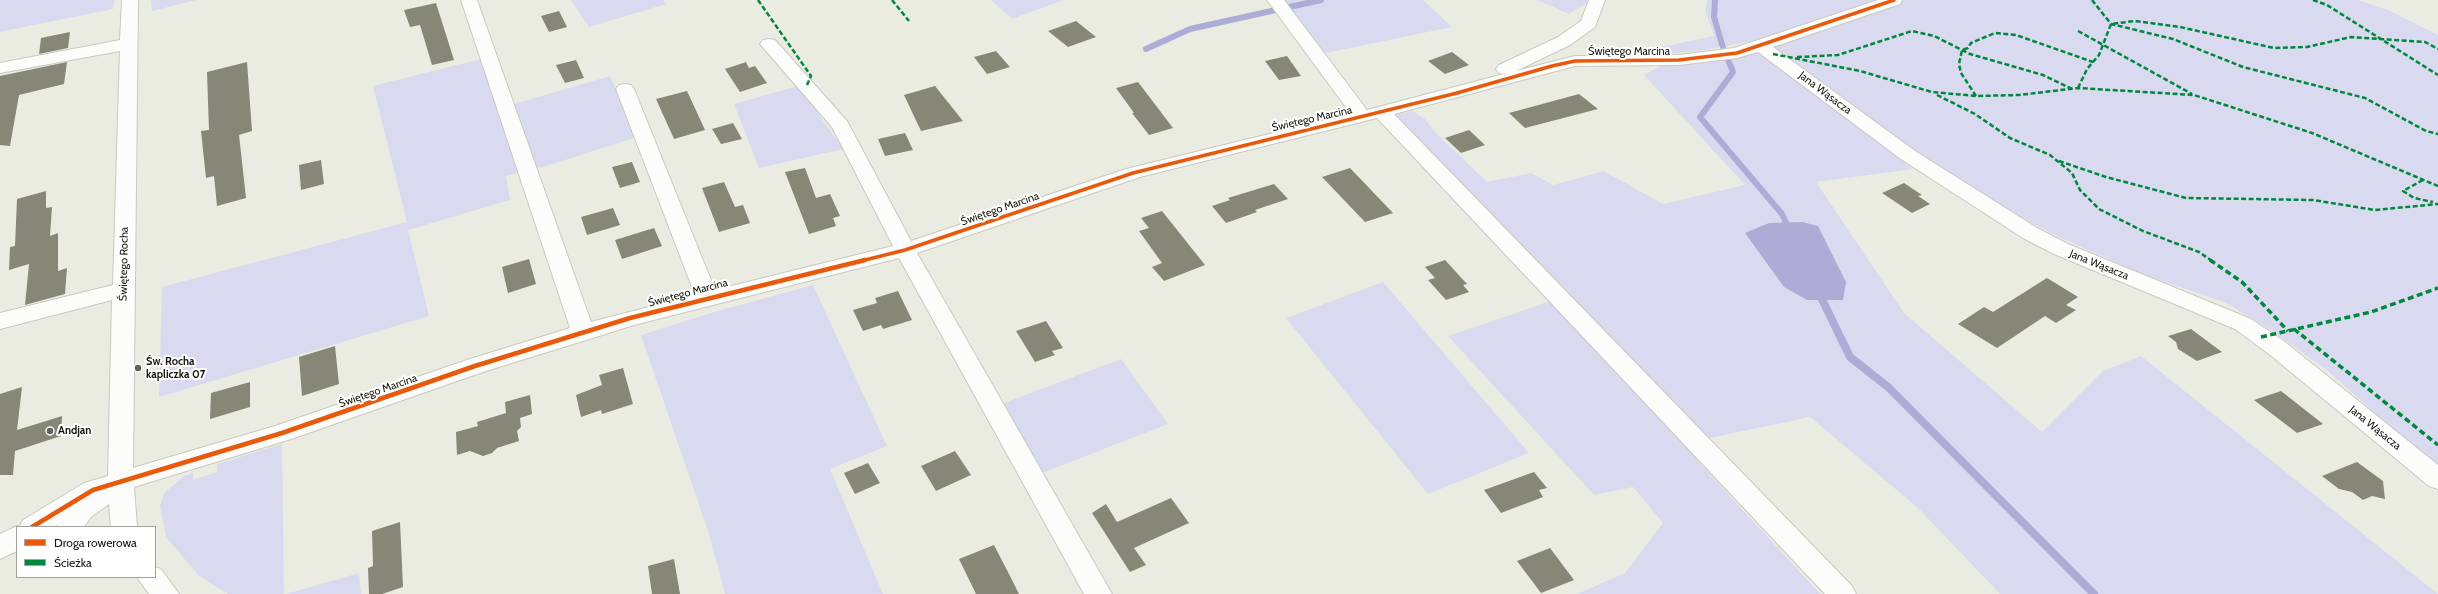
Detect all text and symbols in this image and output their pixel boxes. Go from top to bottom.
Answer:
street label: Świętego Marcina [1588,45,1670,59]
street label: Jana Wąsacza [1796,69,1854,117]
street label: Świętego Marcina [1271,103,1353,135]
street label: Świętego Marcina [959,189,1041,229]
street label: Świętego Rocha [117,227,131,301]
street label: Jana Wąsacza [2067,247,2131,283]
street label: Świętego Marcina [647,276,729,310]
place label: Św. Rocha kapliczka 07 [146,355,205,381]
marker: Św. Rocha kapliczka 07 [133,363,143,373]
street label: Świętego Marcina [337,371,419,411]
street label: Jana Wąsacza [2346,403,2404,453]
place label: Andjan [58,424,91,438]
marker: Andjan [45,426,55,436]
legend [16,526,156,578]
text: Droga rowerowa [54,535,137,550]
text: Ścieżka [54,555,92,570]

